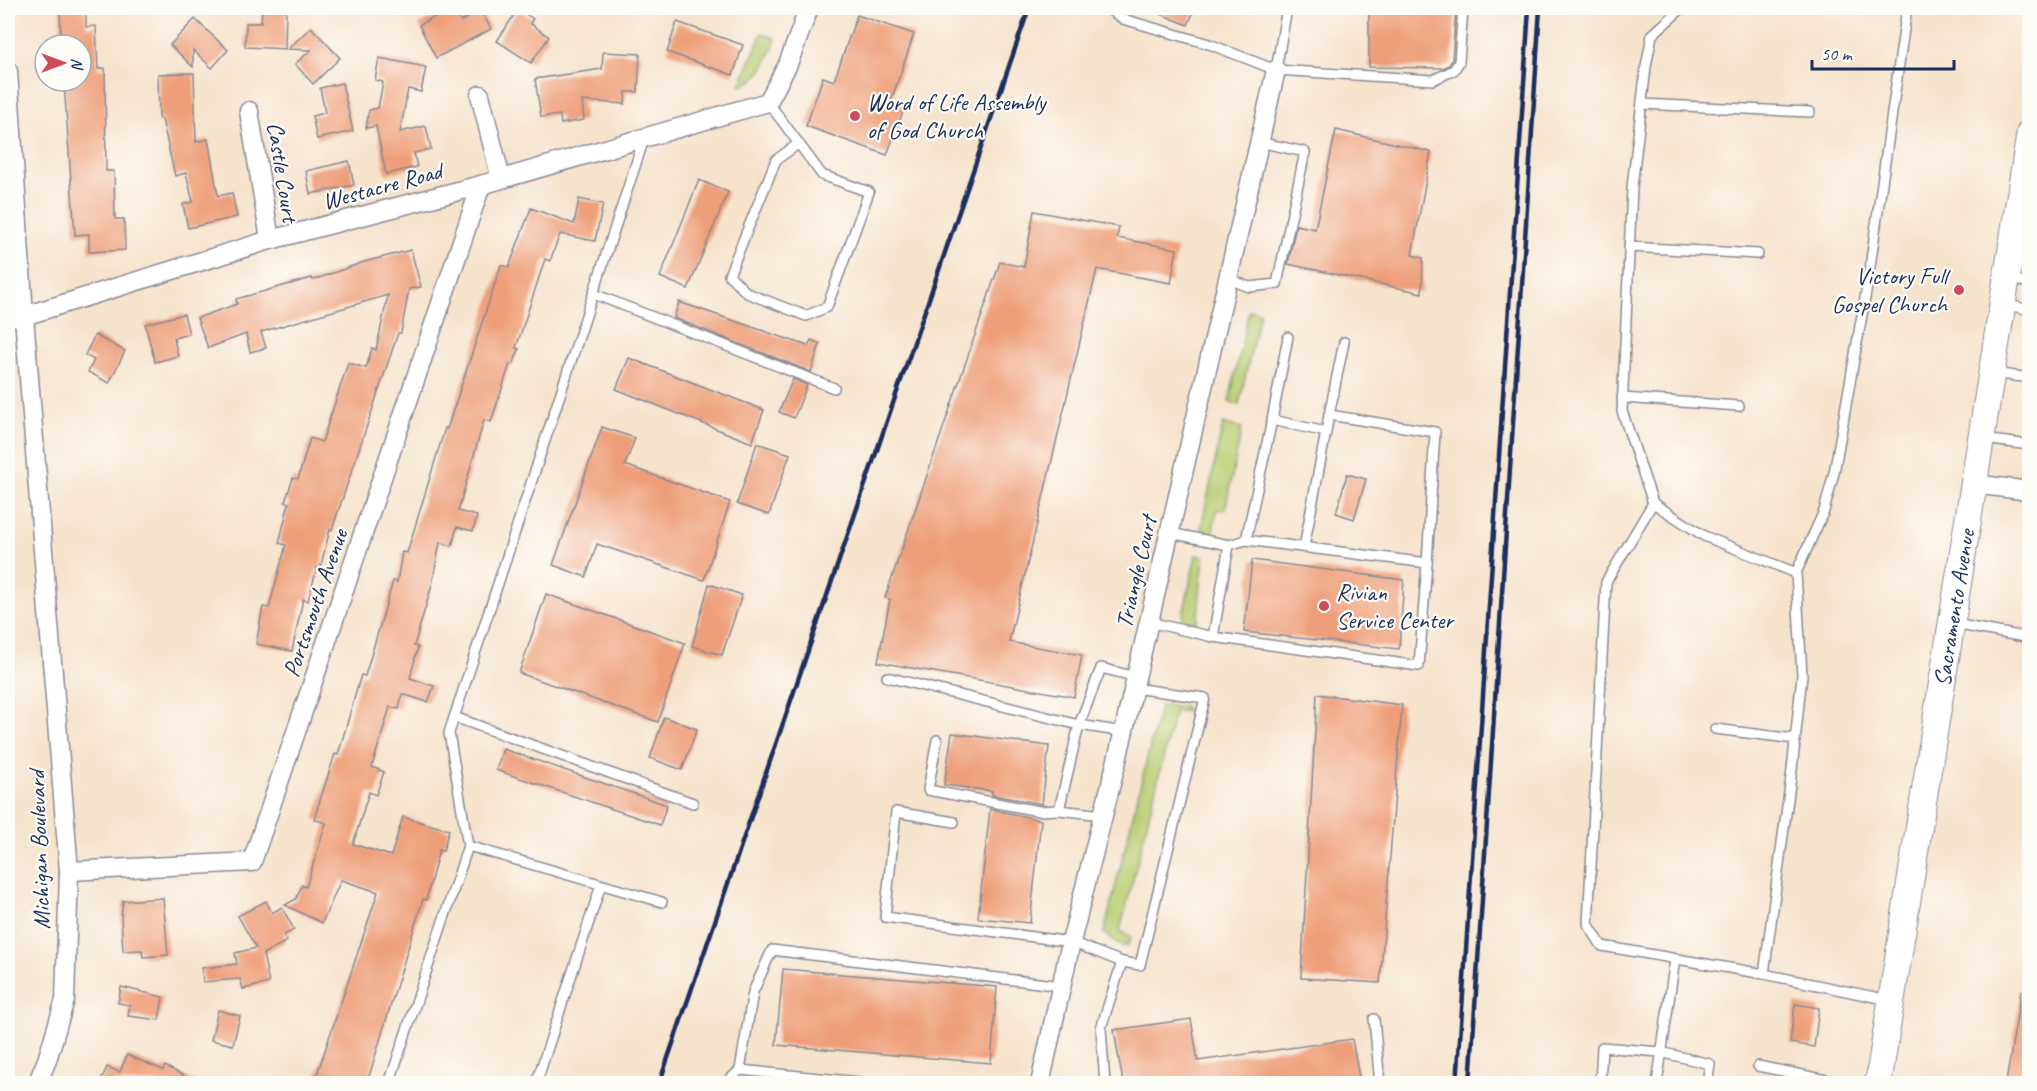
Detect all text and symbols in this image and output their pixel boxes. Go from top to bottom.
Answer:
north arrow [33,33,93,93]
scale bar [1812,33,1954,71]
text: 50 m [1821,43,1854,65]
text: N [67,58,87,71]
place label: Word of Life Assembly of God Church [867,87,1047,145]
marker: Word of Life Assembly of God Church [848,109,862,123]
street label: Castle Court [260,120,306,226]
street label: Westacre Road [319,155,448,216]
place label: Victory Full Gospel Church [1832,261,1951,319]
marker: Victory Full Gospel Church [1952,283,1966,297]
street label: Triangle Court [1109,510,1164,631]
street label: Portsmouth Avenue [276,523,355,681]
street label: Sacramento Avenue [1927,525,1982,689]
place label: Rivian Service Center [1336,577,1455,635]
marker: Rivian Service Center [1317,599,1331,613]
street label: Michigan Boulevard [21,766,57,930]

